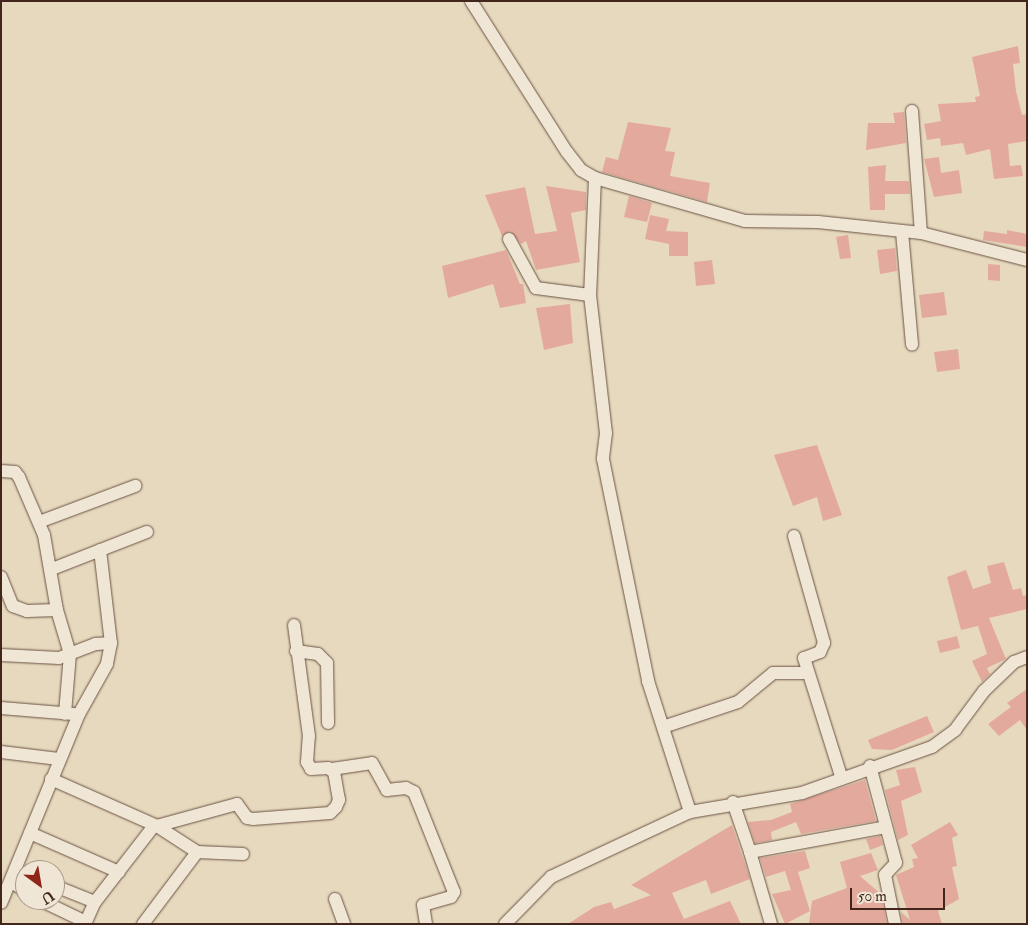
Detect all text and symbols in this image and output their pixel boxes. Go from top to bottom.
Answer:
north arrow [15,860,65,910]
scale bar [853,878,948,910]
text: U [38,887,57,908]
text: 50 m [858,887,887,906]

